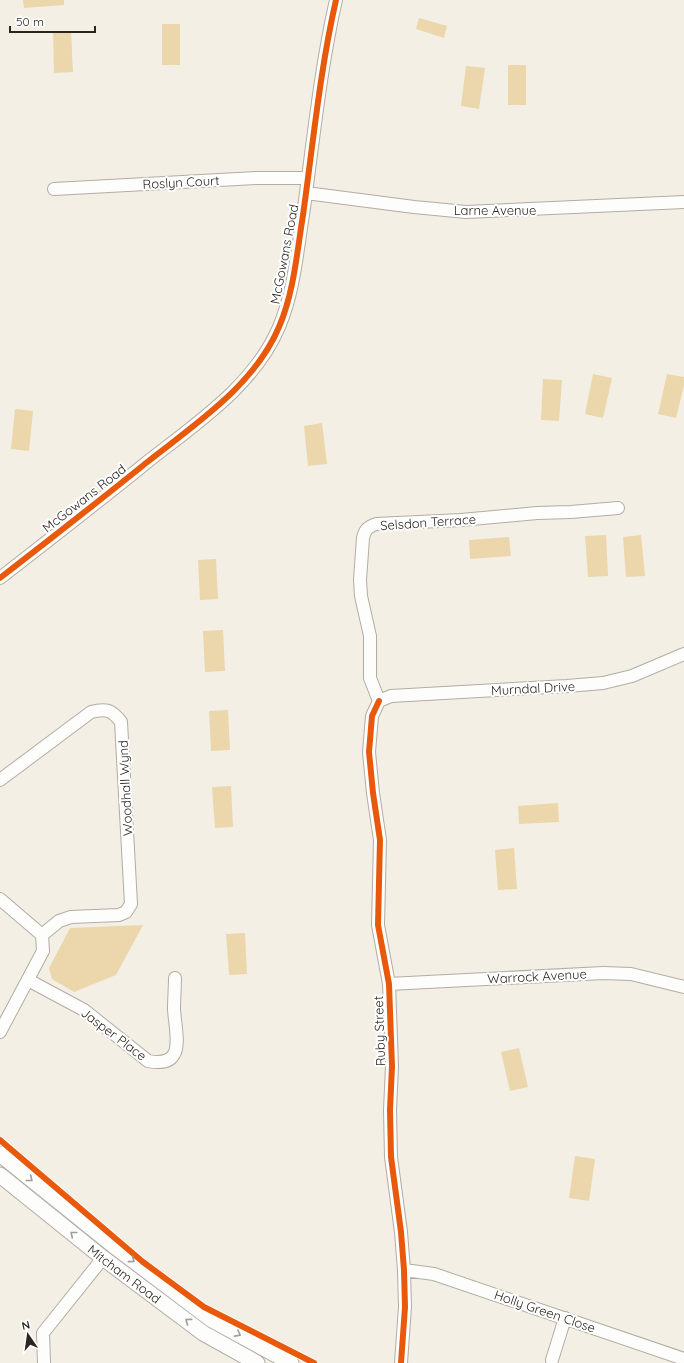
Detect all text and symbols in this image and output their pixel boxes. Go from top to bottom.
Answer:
scale bar [10,8,95,34]
text: 50 m [16,14,44,29]
street label: Roslyn Court [142,172,220,192]
street label: Larne Avenue [454,202,536,218]
street label: McGowans Road [266,203,302,305]
street label: McGowans Road [39,460,129,536]
street label: Selsdon Terrace [380,511,476,533]
street label: Murndal Drive [491,678,575,698]
street label: Woodhall Wynd [114,740,136,836]
street label: Warrock Avenue [487,965,587,987]
street label: Ruby Street [370,996,388,1066]
street label: Jasper Place [78,1004,150,1064]
one-way arrow [25,1175,33,1182]
one-way arrow [71,1232,78,1239]
street label: Mitcham Road [85,1241,164,1307]
one-way arrow [128,1255,135,1263]
street label: Holly Green Close [492,1286,598,1336]
north arrow [8,1315,48,1355]
text: N [20,1318,31,1333]
one-way arrow [185,1319,192,1326]
one-way arrow [234,1330,241,1337]

